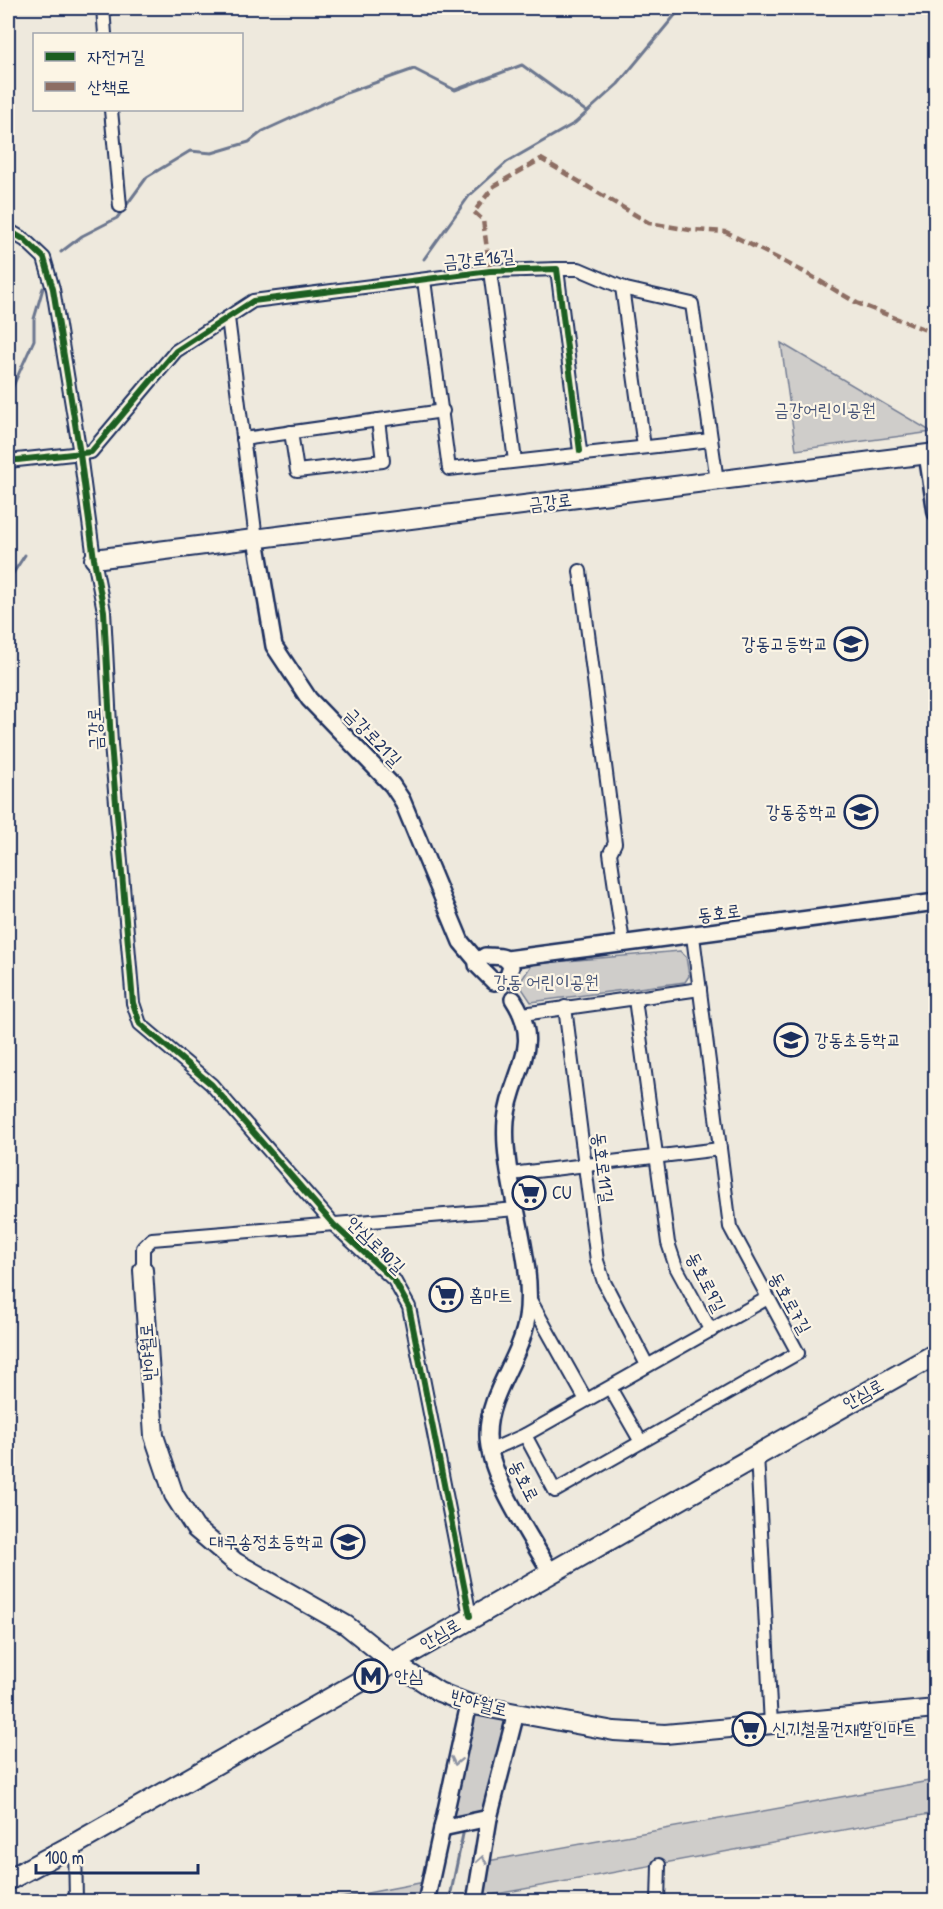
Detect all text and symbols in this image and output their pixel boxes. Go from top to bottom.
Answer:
legend [33,33,243,111]
text: 자전거길 [87,44,145,69]
text: 산책로 [87,74,130,99]
street label: 금강로16길 [442,243,516,274]
park label: 금강어린이공원 [774,397,876,422]
street label: 금강로 [527,486,573,517]
school or university icon: 강동고등학교 [833,626,869,662]
place label: 강동고등학교 [741,631,828,656]
street label: 금강로21길 [339,702,408,772]
street label: 금강로 [81,707,108,751]
school or university icon: 강동중학교 [843,794,879,830]
place label: 강동중학교 [766,799,838,824]
street label: 동호로 [696,897,742,928]
park label: 강동 어린이공원 [493,969,599,994]
school or university icon: 강동초등학교 [773,1022,809,1058]
place label: 강동초등학교 [814,1027,901,1052]
street label: 동호로11길 [587,1131,620,1205]
supermarket icon: CU [511,1175,547,1211]
place label: CU [552,1180,572,1205]
street label: 안심로90길 [342,1210,412,1279]
street label: 동호로9길 [681,1247,732,1317]
street label: 동호로7길 [763,1267,818,1338]
supermarket icon: 홈마트 [428,1277,464,1313]
place label: 홈마트 [469,1282,512,1307]
street label: 반야월로 [133,1322,162,1382]
street label: 안심로 [838,1372,888,1415]
street label: 동호로 [503,1456,545,1506]
school or university icon: 대구송정초등학교 [330,1524,366,1560]
place label: 대구송정초등학교 [209,1529,325,1554]
street label: 안심로 [415,1612,465,1655]
metro station icon: 안심 [353,1658,389,1694]
place label: 안심 [394,1663,423,1688]
street label: 반야월로 [448,1683,510,1722]
supermarket icon: 신기철물건재할인마트 [731,1711,767,1747]
place label: 신기철물건재할인마트 [772,1716,917,1741]
one-way arrow [451,1756,464,1766]
scale bar [36,1837,198,1875]
text: 100 m [45,1845,84,1870]
one-way arrow [475,1855,488,1865]

